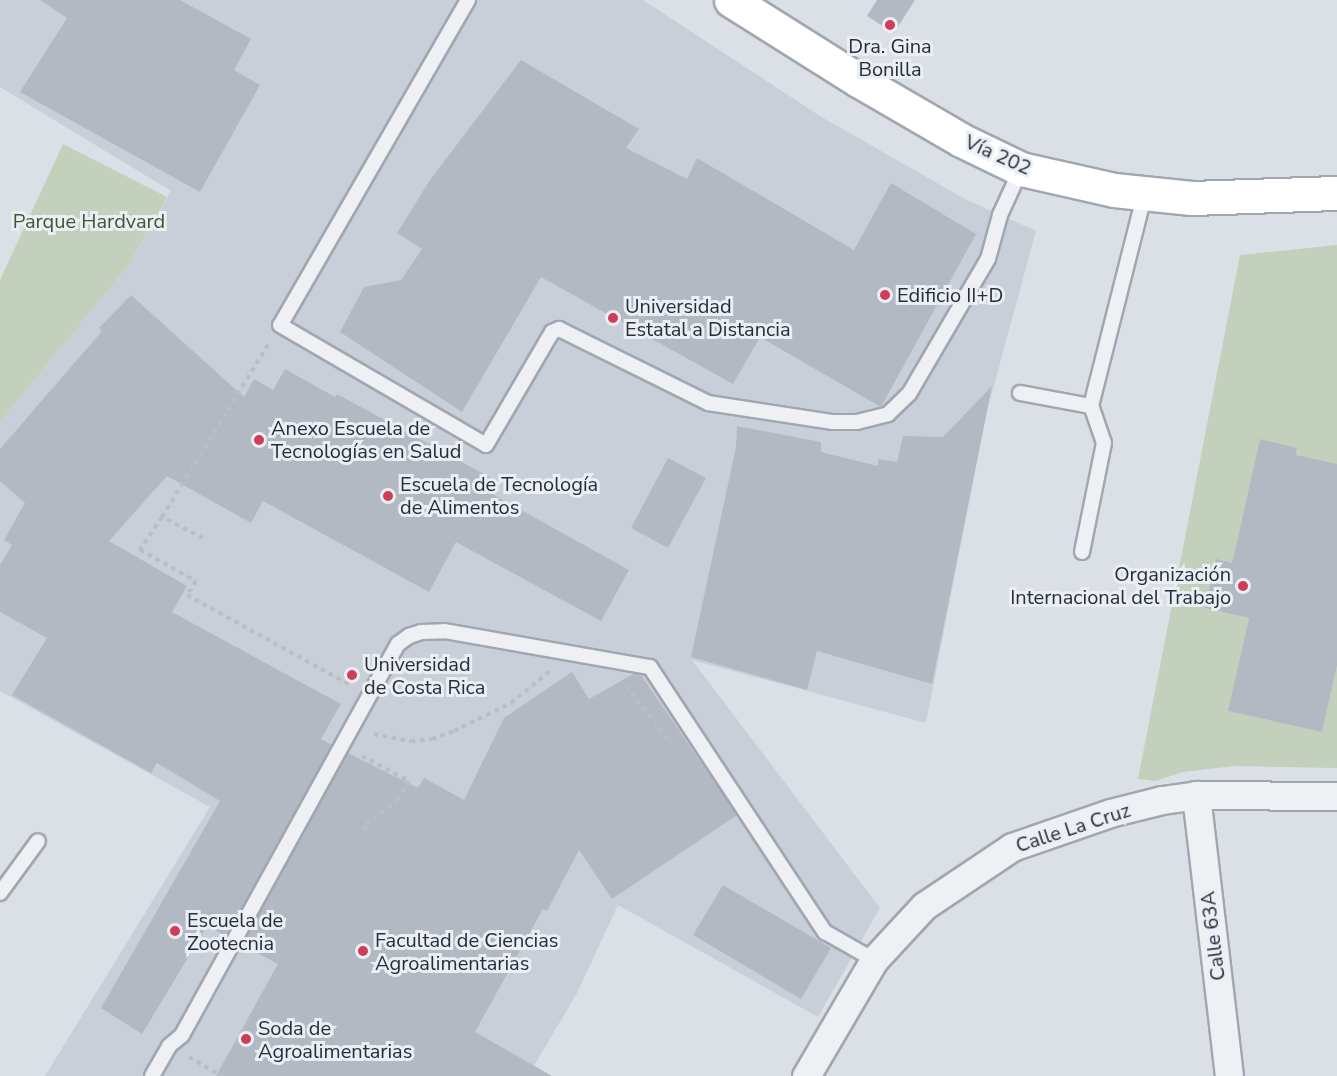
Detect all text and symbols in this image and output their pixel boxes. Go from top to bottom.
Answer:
marker: Dra. Gina Bonilla [883,18,897,32]
place label: Dra. Gina Bonilla [848,35,932,82]
street label: Vía 202 [961,130,1035,180]
park label: Parque Hardvard [13,209,165,233]
place label: Edificio II+D [897,283,1003,307]
marker: Edificio II+D [878,288,892,302]
place label: Universidad Estatal a Distancia [625,294,790,341]
marker: Universidad Estatal a Distancia [606,311,620,325]
place label: Anexo Escuela de Tecnologías en Salud [271,416,461,463]
marker: Anexo Escuela de Tecnologías en Salud [252,433,266,447]
place label: Escuela de Tecnología de Alimentos [400,472,598,519]
marker: Escuela de Tecnología de Alimentos [381,489,395,503]
place label: Organización Internacional del Trabajo [1010,562,1231,609]
marker: Organización Internacional del Trabajo [1236,579,1250,593]
place label: Universidad de Costa Rica [364,652,485,699]
marker: Universidad de Costa Rica [345,668,359,682]
street label: Calle La Cruz [1013,798,1133,858]
street label: Calle 63A [1196,890,1230,982]
place label: Escuela de Zootecnia [187,908,283,955]
marker: Escuela de Zootecnia [168,924,182,938]
place label: Facultad de Ciencias Agroalimentarias [375,928,558,975]
marker: Facultad de Ciencias Agroalimentarias [356,944,370,958]
place label: Soda de Agroalimentarias [258,1016,412,1063]
marker: Soda de Agroalimentarias [239,1032,253,1046]

